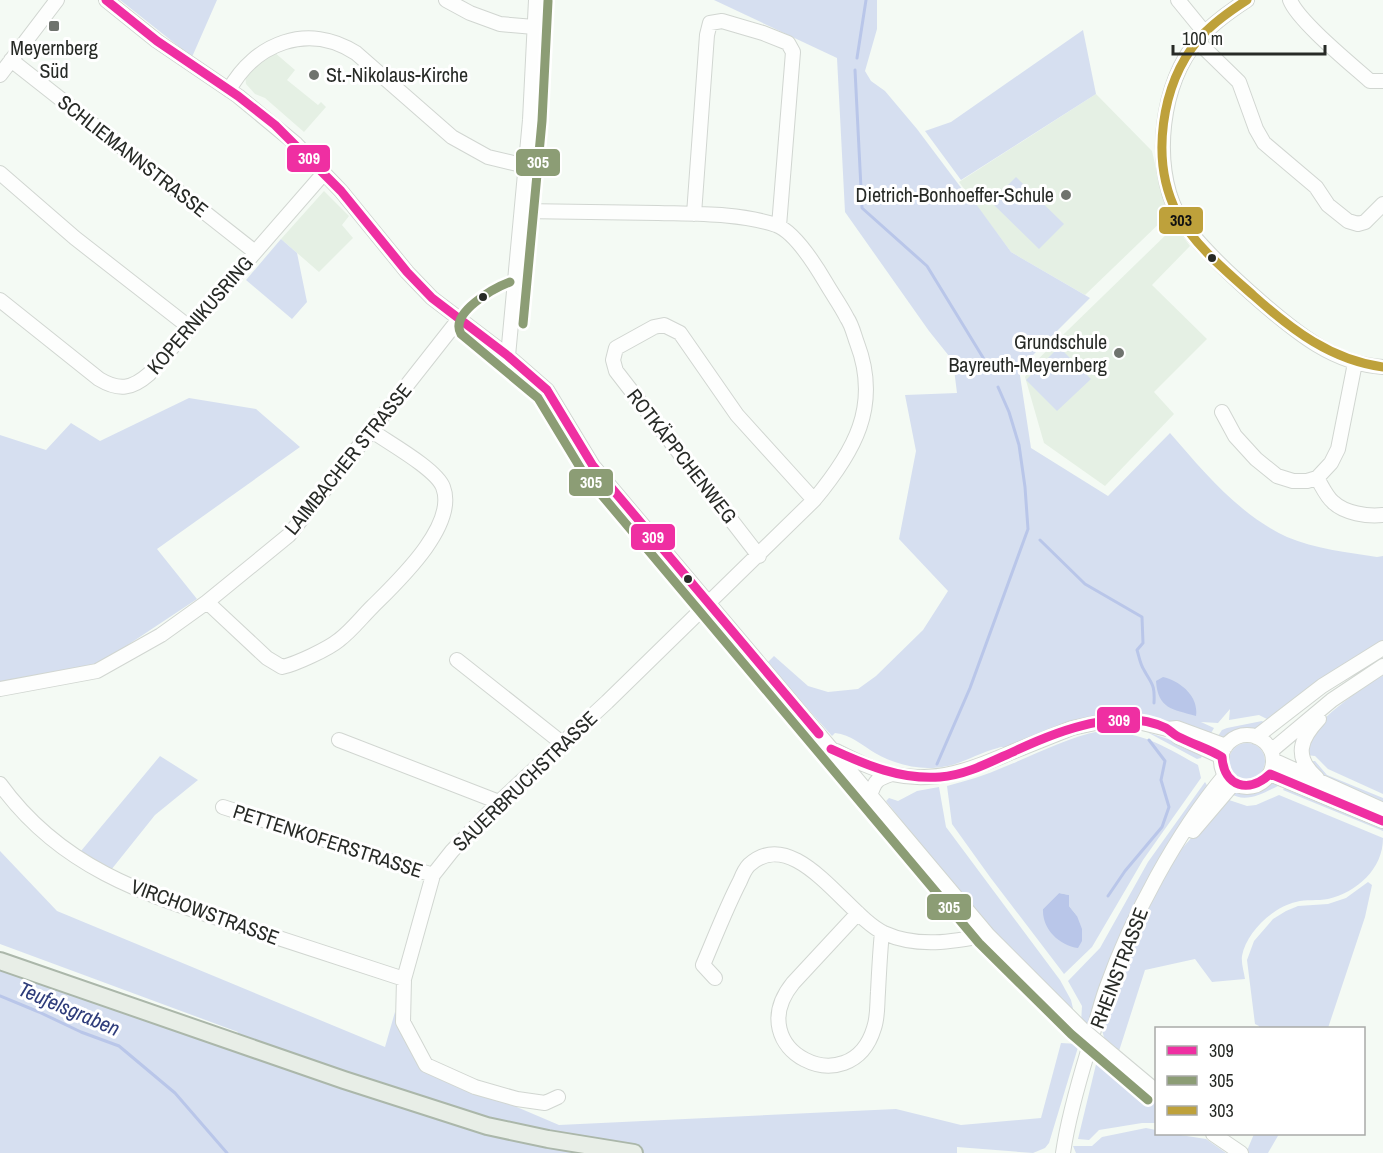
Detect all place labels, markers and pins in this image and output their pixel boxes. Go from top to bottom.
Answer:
marker: Meyernberg Süd [47,19,61,33]
place label: Meyernberg Süd [10,34,98,84]
place label: St.-Nikolaus-Kirche [326,61,468,88]
marker: St.-Nikolaus-Kirche [307,68,321,82]
place label: Dietrich-Bonhoeffer-Schule [856,181,1054,208]
marker: Dietrich-Bonhoeffer-Schule [1059,188,1073,202]
unlabelled marker [1206,252,1218,264]
unlabelled marker [477,291,489,303]
place label: Grundschule Bayreuth-Meyernberg [948,328,1107,378]
marker: Grundschule Bayreuth-Meyernberg [1112,346,1126,360]
unlabelled marker [682,573,694,585]

